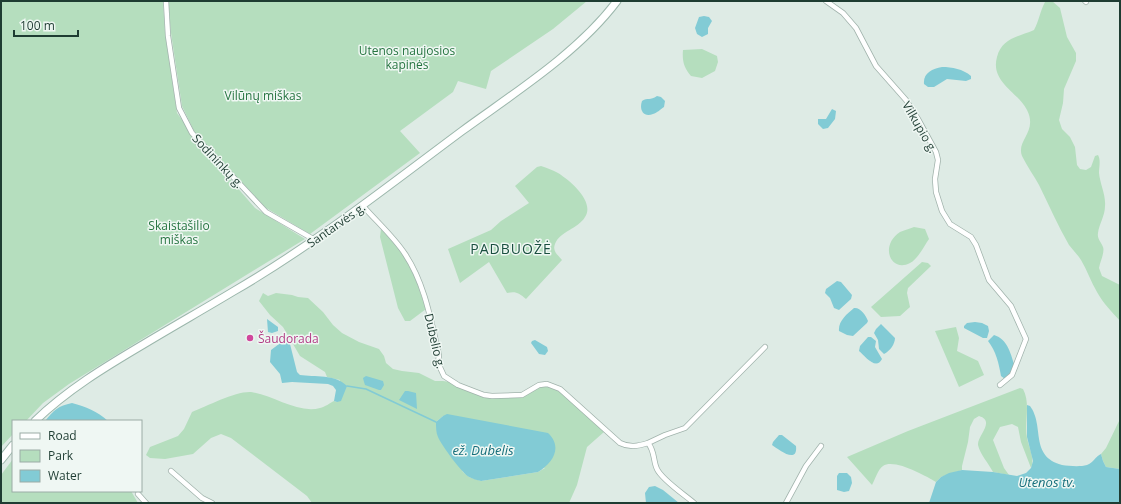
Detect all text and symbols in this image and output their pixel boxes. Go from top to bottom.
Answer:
scale bar [14,12,78,38]
text: 100 m [20,17,55,34]
park label: Utenos naujosios kapinės [359,42,456,73]
park label: Vilūnų miškas [225,87,302,104]
street label: Vilkupio g. [898,98,942,156]
street label: Sodininkų g. [188,130,248,192]
street label: Santarvės g. [303,199,369,251]
park label: Skaistašilio miškas [148,217,210,248]
district label: PADBUOŽĖ [470,239,552,258]
street label: Dubelio g. [420,312,450,370]
place label: Šaudorada [258,330,319,347]
marker: Šaudorada [245,333,255,343]
legend [12,420,142,492]
text: Road [48,427,77,444]
water label: ež. Dubelis [452,441,514,459]
text: Park [48,447,74,464]
text: Water [48,467,82,484]
water label: Utenos tv. [1019,473,1075,491]

